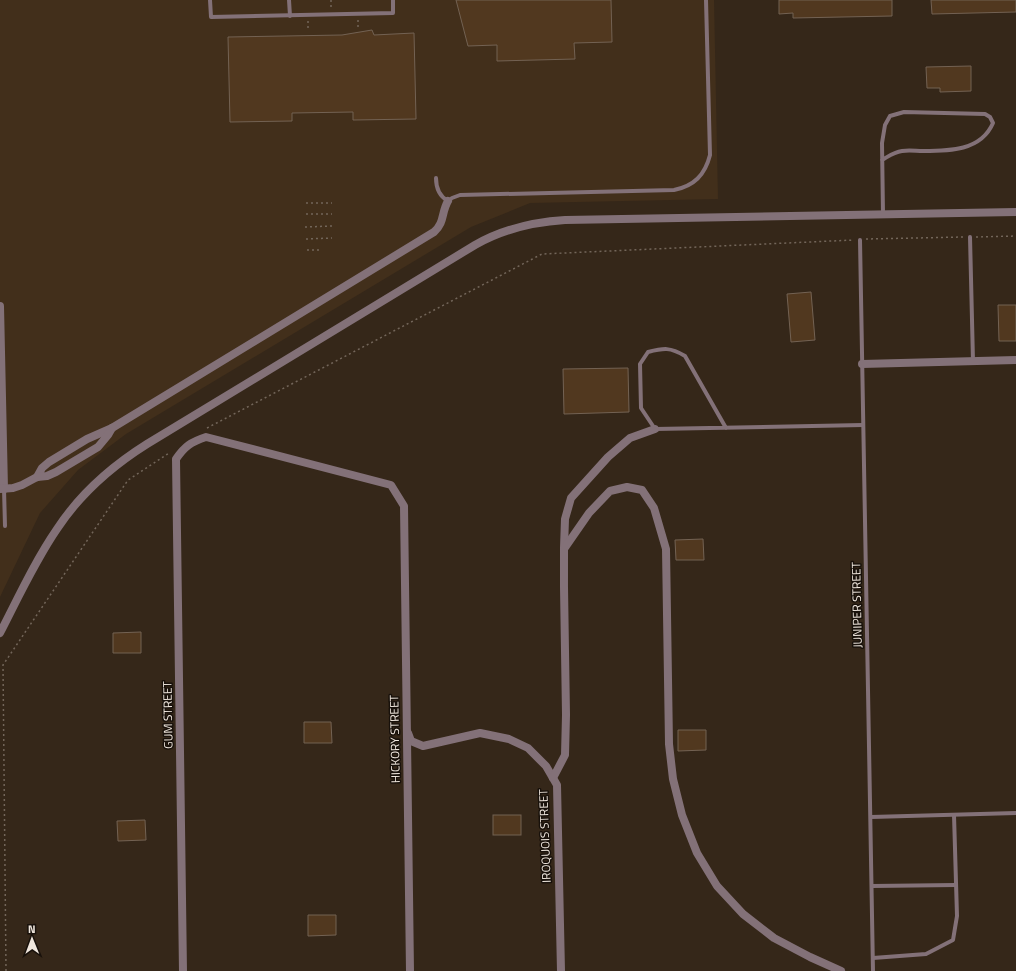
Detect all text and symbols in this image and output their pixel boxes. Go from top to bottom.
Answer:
street label: JUNIPER STREET [846,561,867,648]
street label: GUM STREET [157,680,178,749]
street label: HICKORY STREET [384,694,405,783]
street label: IROQUOIS STREET [533,788,556,883]
north arrow [12,919,52,959]
text: N [28,921,36,937]

